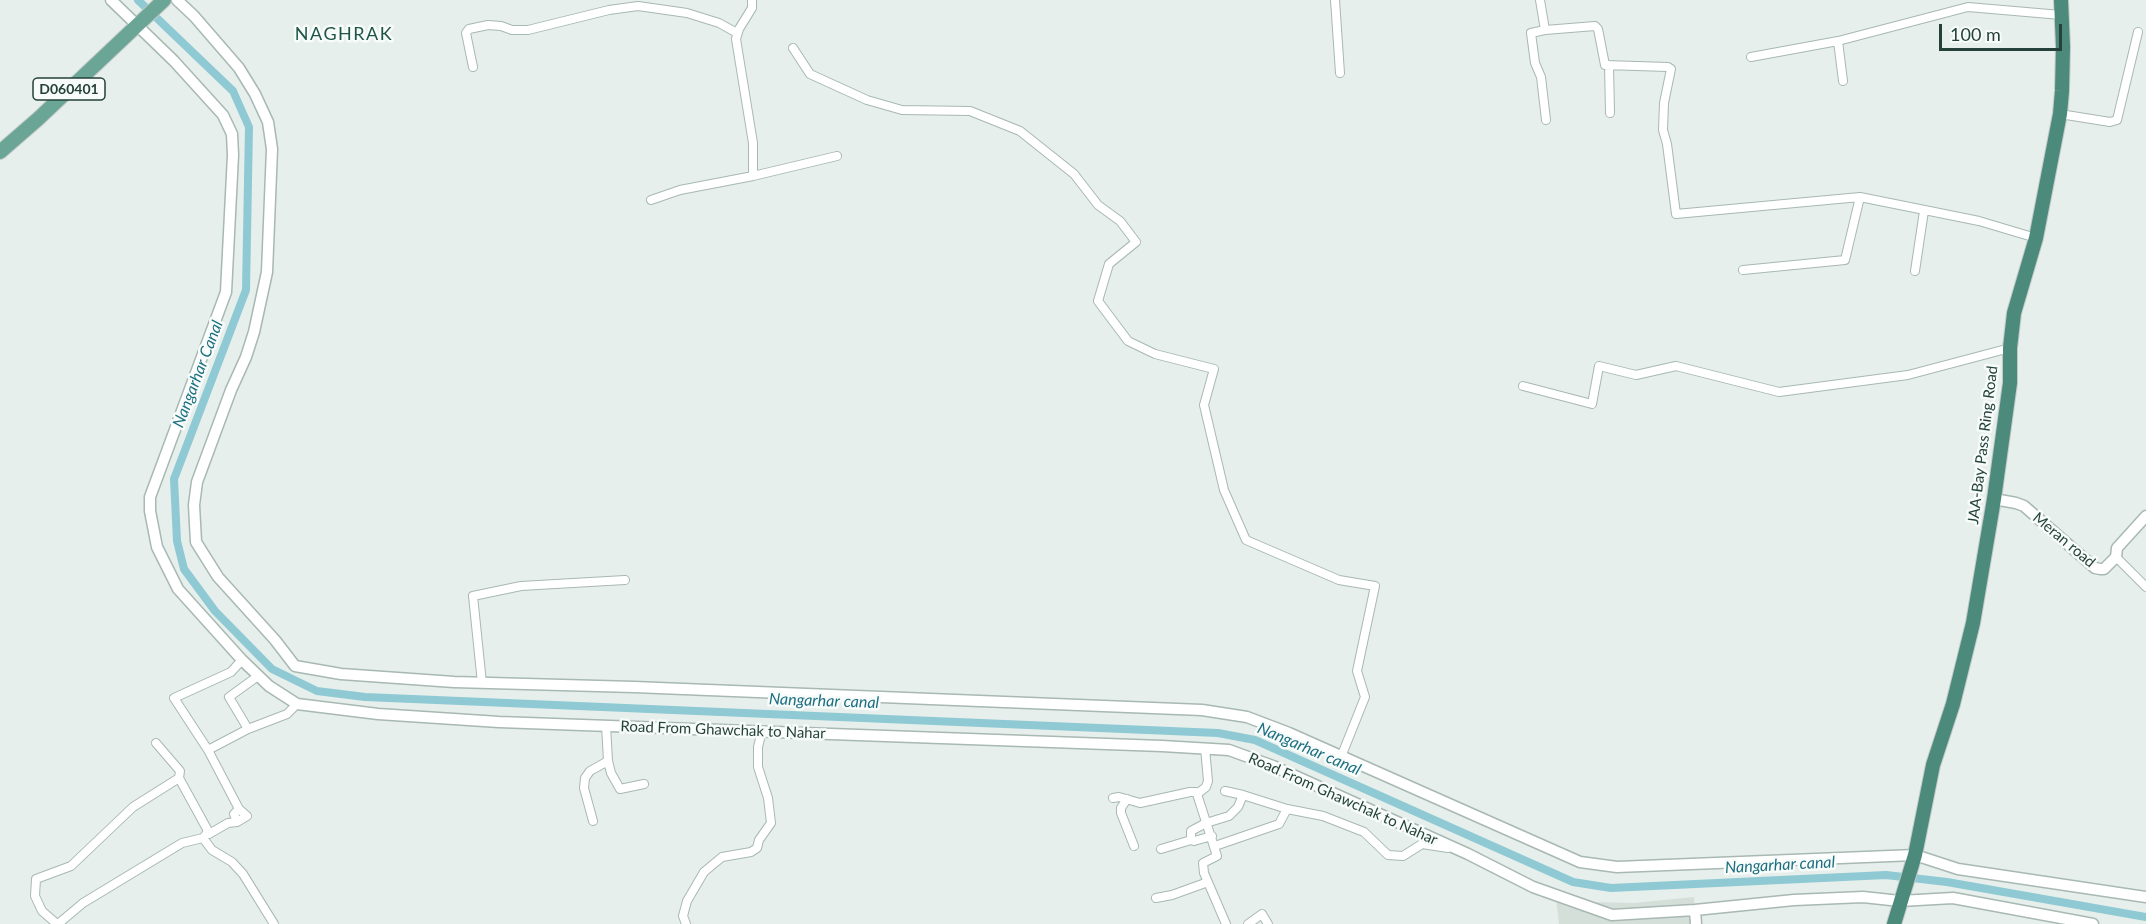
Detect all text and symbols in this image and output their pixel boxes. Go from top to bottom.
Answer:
scale bar [1942,12,2065,50]
district label: NAGHRAK [295,23,393,45]
text: 100 m [1950,23,2001,45]
road number: D060401 [33,78,105,100]
water label: Nangarhar Canal [169,318,227,430]
street label: JAA-Bay Pass Ring Road [1964,365,2002,525]
street label: Meran road [2029,509,2099,571]
water label: Nangarhar canal [769,689,879,713]
street label: Road From Ghawchak to Nahar [620,717,826,743]
water label: Nangarhar canal [1254,719,1364,779]
street label: Road From Ghawchak to Nahar [1246,749,1440,849]
water label: Nangarhar canal [1724,853,1836,877]

